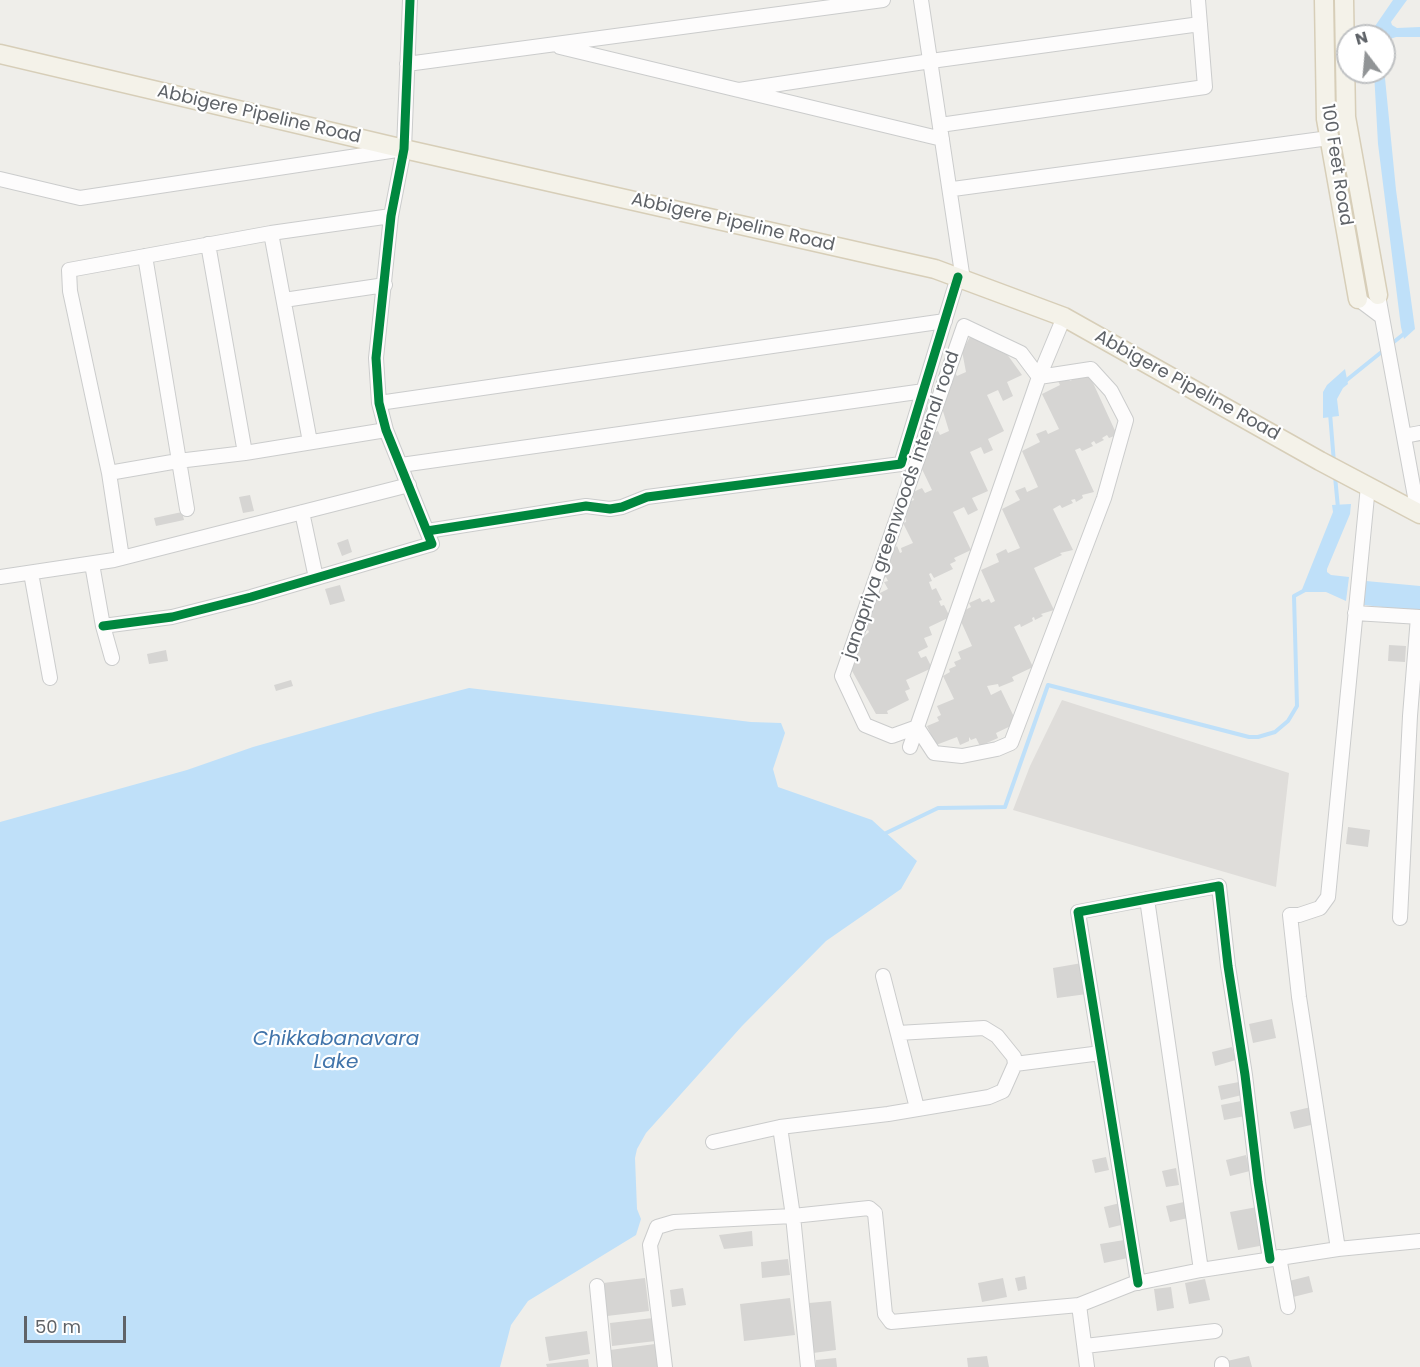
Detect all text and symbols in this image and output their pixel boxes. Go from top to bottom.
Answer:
north arrow [1336,24,1396,84]
text: N [1352,25,1370,51]
street label: Abbigere Pipeline Road [155,81,363,149]
street label: 100 Feet Road [1316,103,1356,227]
street label: Abbigere Pipeline Road [629,189,837,257]
street label: Abbigere Pipeline Road [1091,326,1283,446]
street label: janapriya greenwoods internal road [839,349,965,661]
water label: Chikkabanavara Lake [253,1028,419,1075]
scale bar [27,1304,129,1342]
text: 50 m [35,1314,81,1339]

